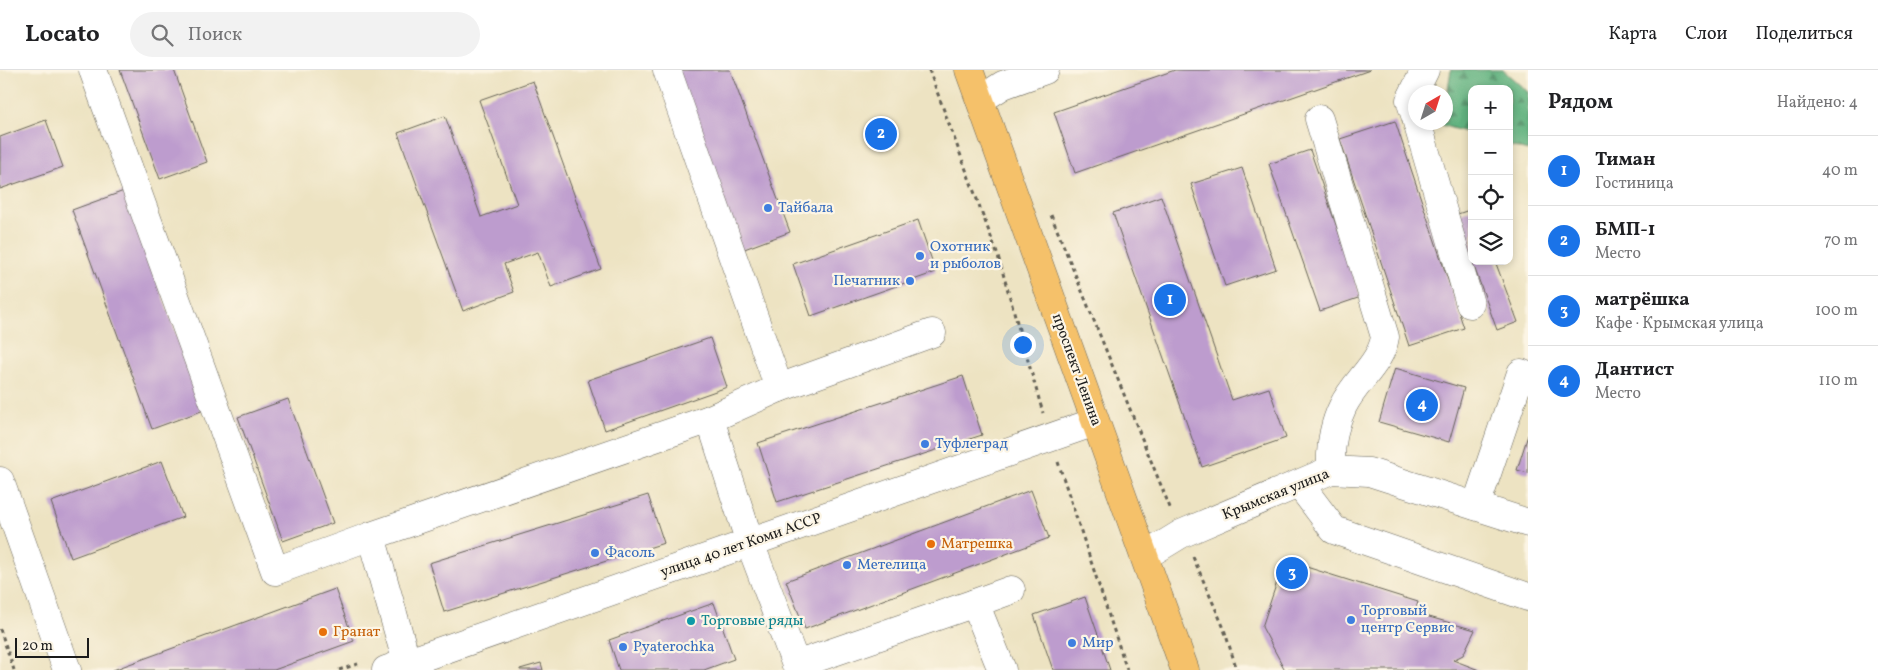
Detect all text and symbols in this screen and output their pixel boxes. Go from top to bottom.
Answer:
search box [130,12,480,57]
text: Locato [25,18,100,52]
icon: search [148,21,176,49]
text: Поиск [188,22,242,48]
text: Карта [1609,22,1657,47]
text: Слои [1685,22,1727,47]
text: Поделиться [1755,22,1853,47]
north arrow [1408,85,1453,130]
map controls [1468,85,1513,265]
button: + [1468,85,1513,130]
text: Рядом [1548,88,1613,117]
text: Найдено: 4 [1777,92,1858,114]
pin: 2 [865,115,897,153]
button: − [1468,130,1513,175]
text: Тиман [1595,147,1655,173]
text: 1 [1561,160,1567,182]
text: 40 m [1822,160,1858,182]
text: Гостиница [1595,173,1674,195]
button: locate [1468,175,1513,220]
place label: Тайбала [778,198,834,219]
marker: Тайбала [762,202,774,214]
text: БМП-1 [1595,217,1655,243]
button: layers [1468,220,1513,265]
text: 2 [1560,230,1568,252]
text: 70 m [1824,230,1858,252]
place label: Охотник и рыболов [930,237,1001,275]
text: Место [1595,243,1641,265]
marker: Охотник и рыболов [914,250,926,262]
place label: Печатник [833,271,900,292]
marker: Печатник [904,275,916,287]
pin: 1 [1154,281,1186,319]
text: матрёшка [1595,287,1690,313]
text: 3 [1560,300,1568,322]
text: 100 m [1815,300,1858,322]
street label: проспект Ленина [1046,311,1106,429]
text: Кафе · Крымская улица [1595,313,1764,335]
your location [1010,332,1036,358]
text: Дантист [1595,357,1674,383]
text: 4 [1559,370,1569,392]
text: 110 m [1819,370,1858,392]
text: Место [1595,383,1641,405]
pin: 4 [1406,386,1438,424]
place label: Туфлеград [935,434,1008,455]
marker: Туфлеград [919,438,931,450]
street label: Крымская улица [1219,464,1333,526]
street label: улица 40 лет Коми АССР [658,508,825,583]
place label: Матрешка [941,534,1013,555]
marker: Матрешка [925,538,937,550]
place label: Фасоль [605,543,655,564]
marker: Фасоль [589,547,601,559]
pin: 3 [1276,554,1308,592]
place label: Метелица [857,555,926,576]
marker: Метелица [841,559,853,571]
place label: Торговый центр Сервис [1361,601,1455,639]
place label: Торговые ряды [701,611,804,632]
marker: Торговый центр Сервис [1345,614,1357,626]
marker: Торговые ряды [685,615,697,627]
place label: Гранат [333,622,381,643]
marker: Гранат [317,626,329,638]
place label: Мир [1082,633,1114,654]
scale bar [15,635,89,658]
text: 20 m [22,637,53,656]
place label: Pyaterochka [633,637,714,658]
marker: Мир [1066,637,1078,649]
marker: Pyaterochka [617,641,629,653]

